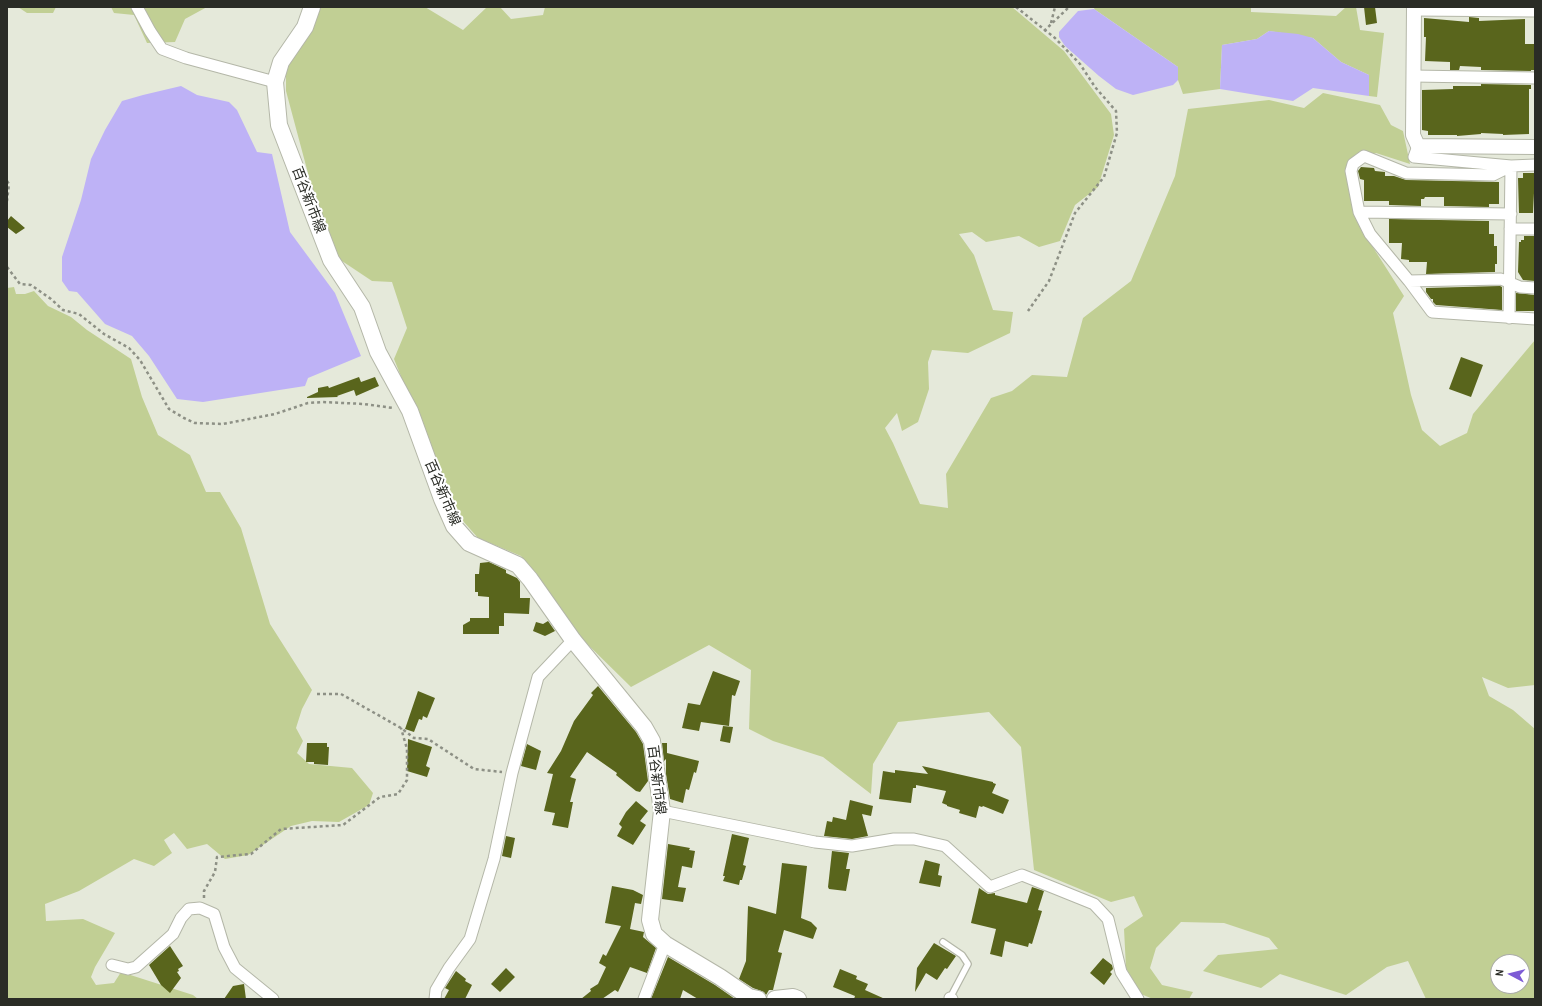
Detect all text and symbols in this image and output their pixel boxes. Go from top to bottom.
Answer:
street label: 百谷新市線 [288,164,328,236]
street label: 百谷新市線 [421,458,463,528]
street label: 百谷新市線 [643,744,669,816]
north arrow [1490,954,1530,994]
text: N [1492,969,1506,977]

